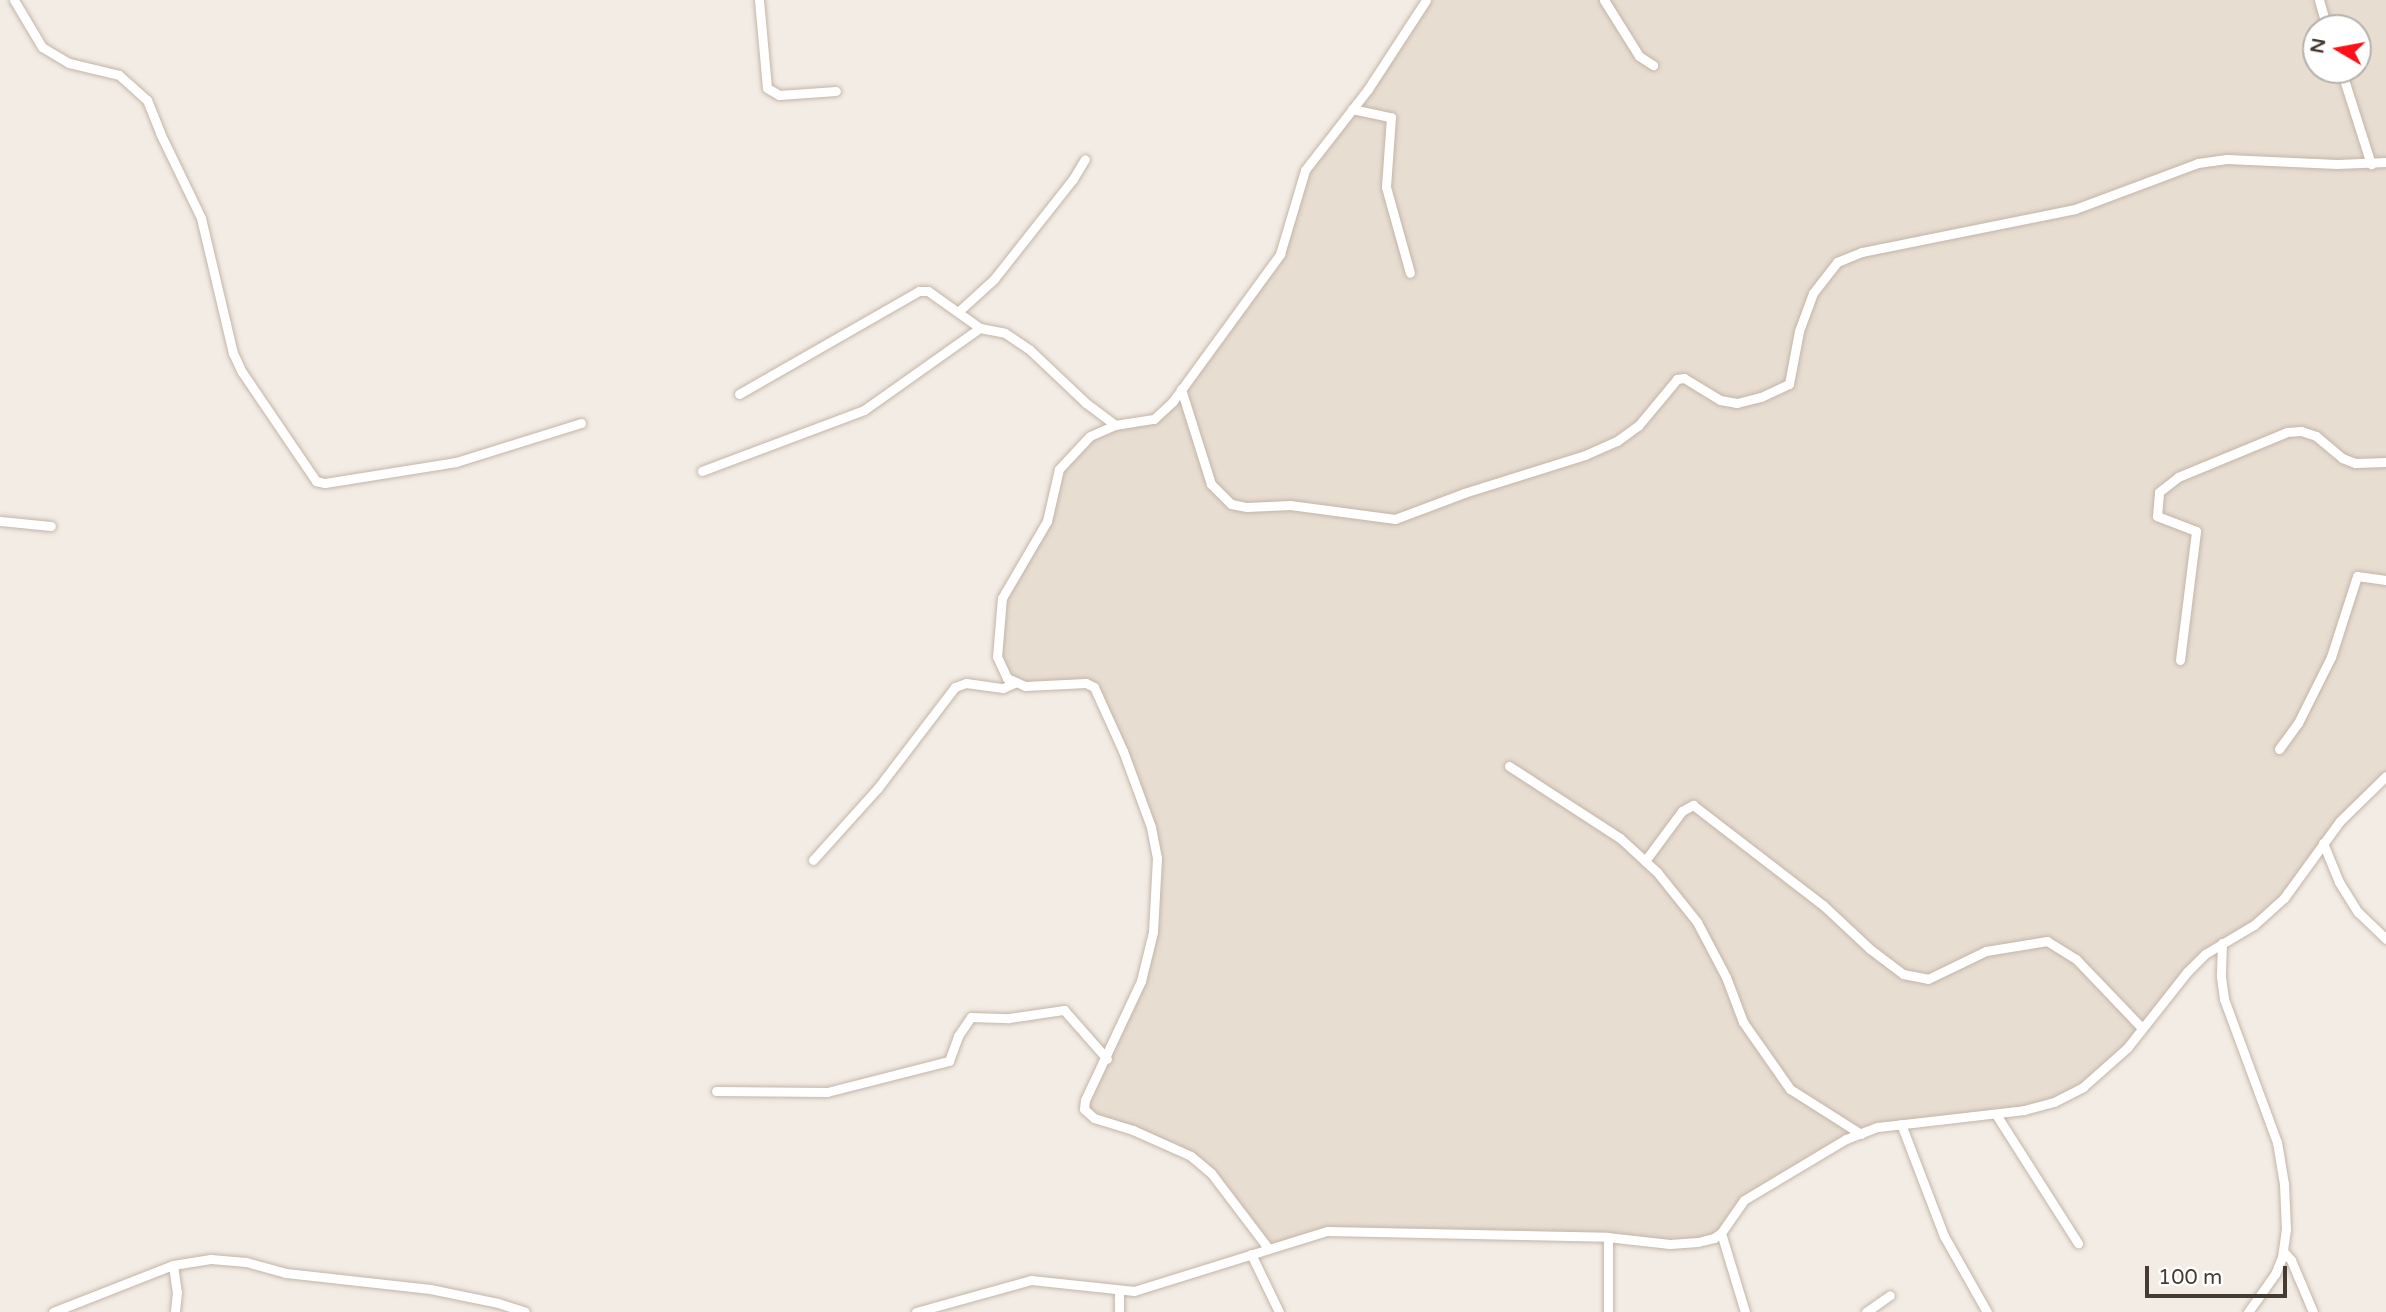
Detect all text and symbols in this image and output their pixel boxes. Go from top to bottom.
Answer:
north arrow [2302,14,2372,84]
text: N [2306,36,2330,55]
scale bar [2148,1252,2290,1296]
text: 100 m [2158,1265,2222,1290]

